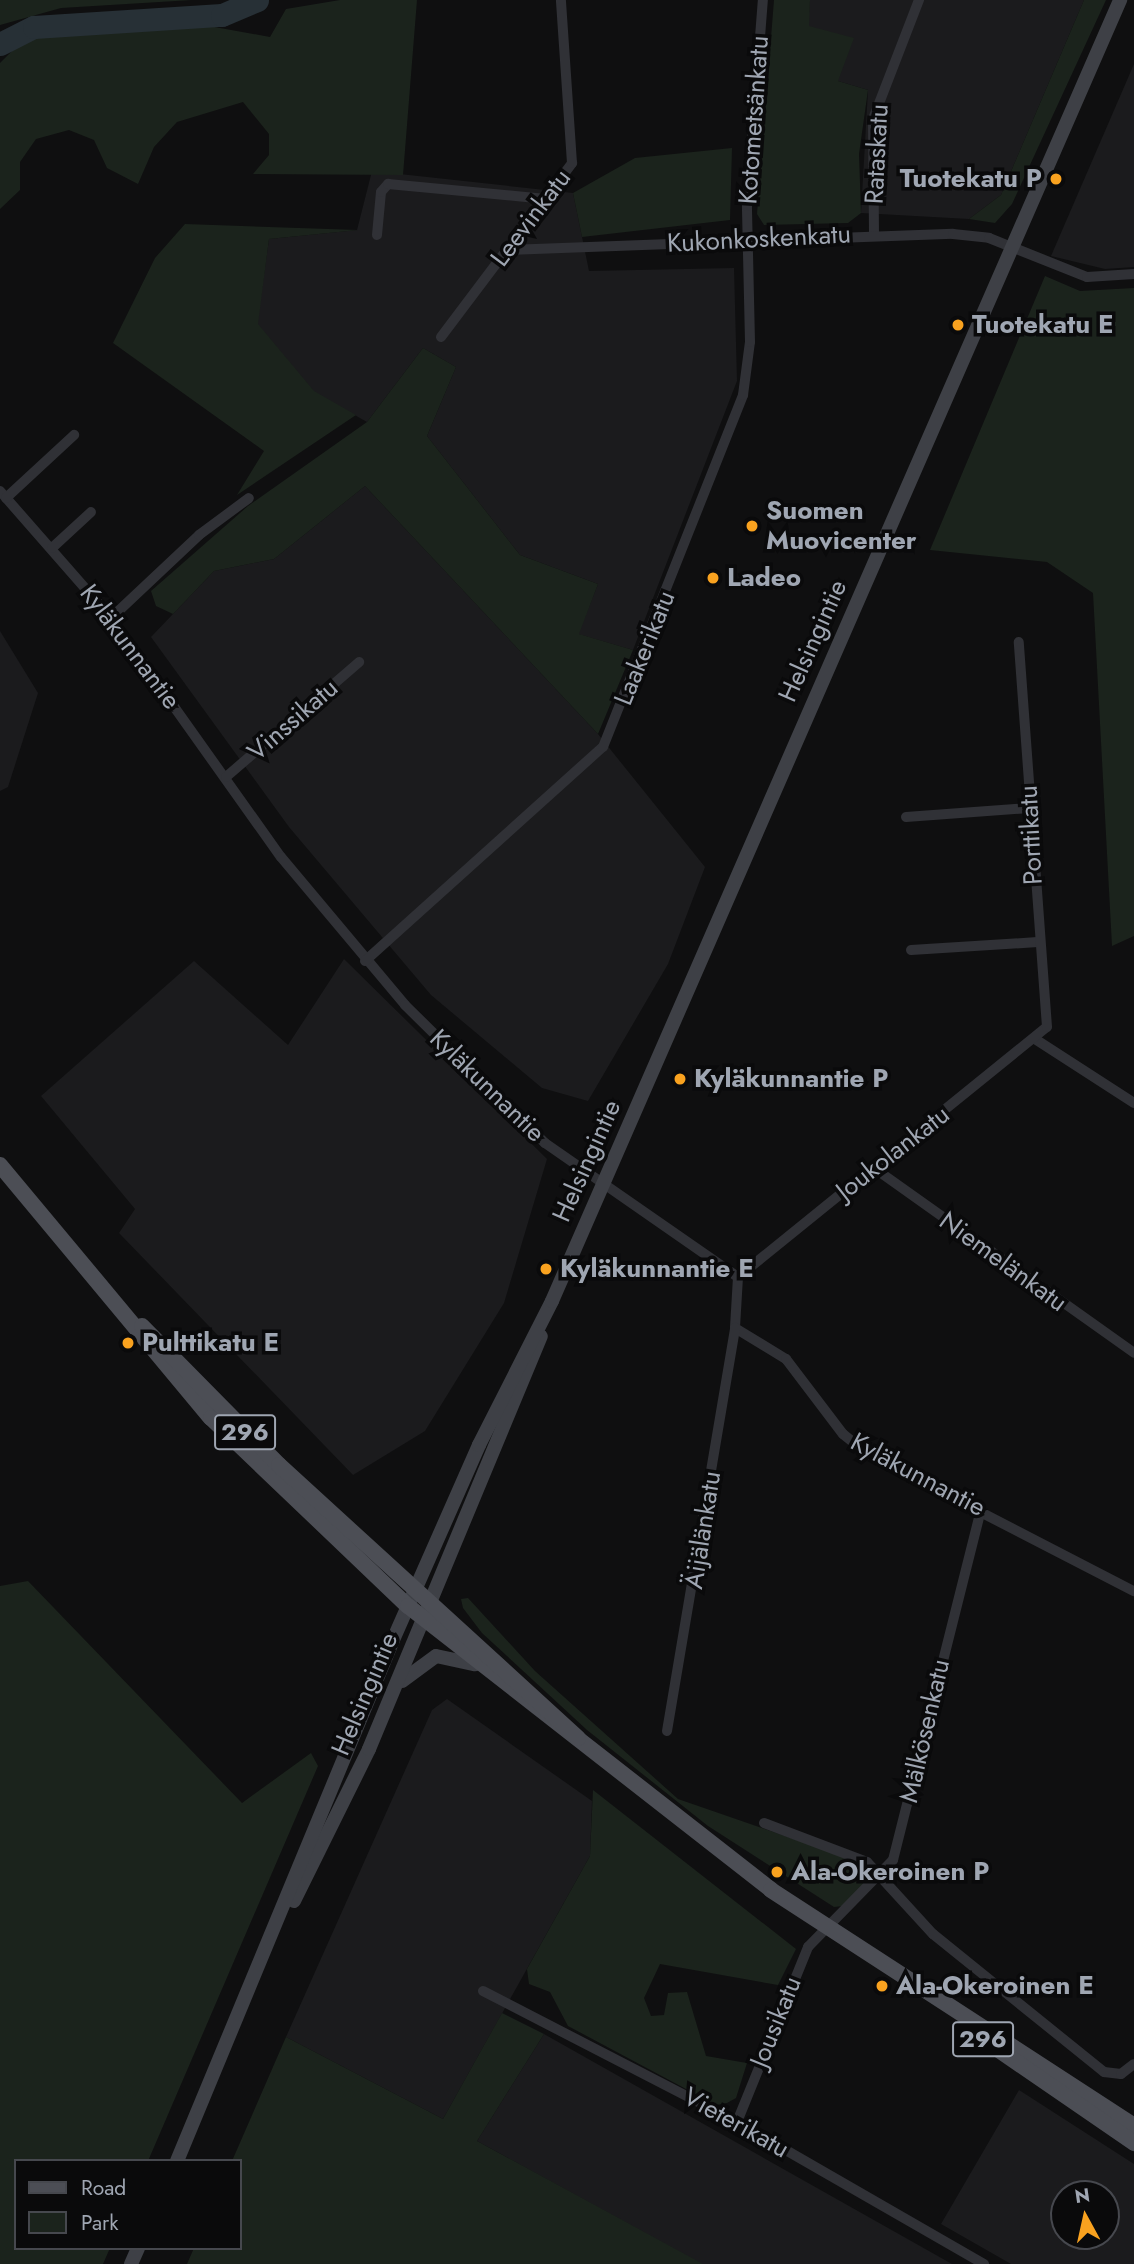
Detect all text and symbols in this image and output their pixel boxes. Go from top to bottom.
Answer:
street label: Kotometsänkatu [733,35,775,205]
street label: Rataskatu [859,103,895,205]
street label: Leevinkatu [484,163,578,273]
place label: Tuotekatu P [900,163,1042,195]
marker: Tuotekatu P [1048,171,1064,187]
street label: Kukonkoskenkatu [666,219,852,259]
place label: Tuotekatu E [972,309,1114,341]
marker: Tuotekatu E [950,317,966,333]
place label: Suomen Muovicenter [766,495,916,556]
marker: Suomen Muovicenter [744,518,760,534]
place label: Ladeo [727,562,801,594]
marker: Ladeo [705,570,721,586]
street label: Helsingintie [772,575,854,707]
street label: Kyläkunnantie [73,578,187,716]
street label: Laakerikatu [608,586,682,710]
street label: Vinssikatu [242,672,344,768]
street label: Porttikatu [1013,784,1049,886]
street label: Kyläkunnantie [423,1023,551,1149]
place label: Kyläkunnantie P [694,1063,888,1095]
marker: Kyläkunnantie P [672,1071,688,1087]
street label: Helsingintie [546,1095,628,1227]
street label: Joukolankatu [830,1099,956,1207]
street label: Niemelänkatu [933,1205,1073,1319]
place label: Kyläkunnantie E [560,1253,754,1285]
marker: Kyläkunnantie E [538,1261,554,1277]
place label: Pulttikatu E [142,1327,279,1359]
marker: Pulttikatu E [120,1335,136,1351]
road number: 296 [214,1412,276,1452]
street label: Kyläkunnantie [845,1426,991,1524]
street label: Äijälänkatu [678,1469,728,1591]
street label: Helsingintie [325,1628,405,1760]
street label: Mälkösenkatu [893,1656,957,1806]
place label: Ala-Okeroinen P [791,1856,989,1888]
marker: Ala-Okeroinen P [769,1864,785,1880]
place label: Ala-Okeroinen E [896,1970,1094,2002]
street label: Jousikatu [744,1972,808,2072]
marker: Ala-Okeroinen E [874,1978,890,1994]
road number: 296 [951,2018,1014,2060]
street label: Vieterikatu [678,2081,794,2165]
legend [14,2159,242,2250]
text: Road [81,2173,126,2203]
north arrow [1050,2180,1120,2250]
text: N [1073,2181,1092,2210]
text: Park [81,2208,118,2238]

